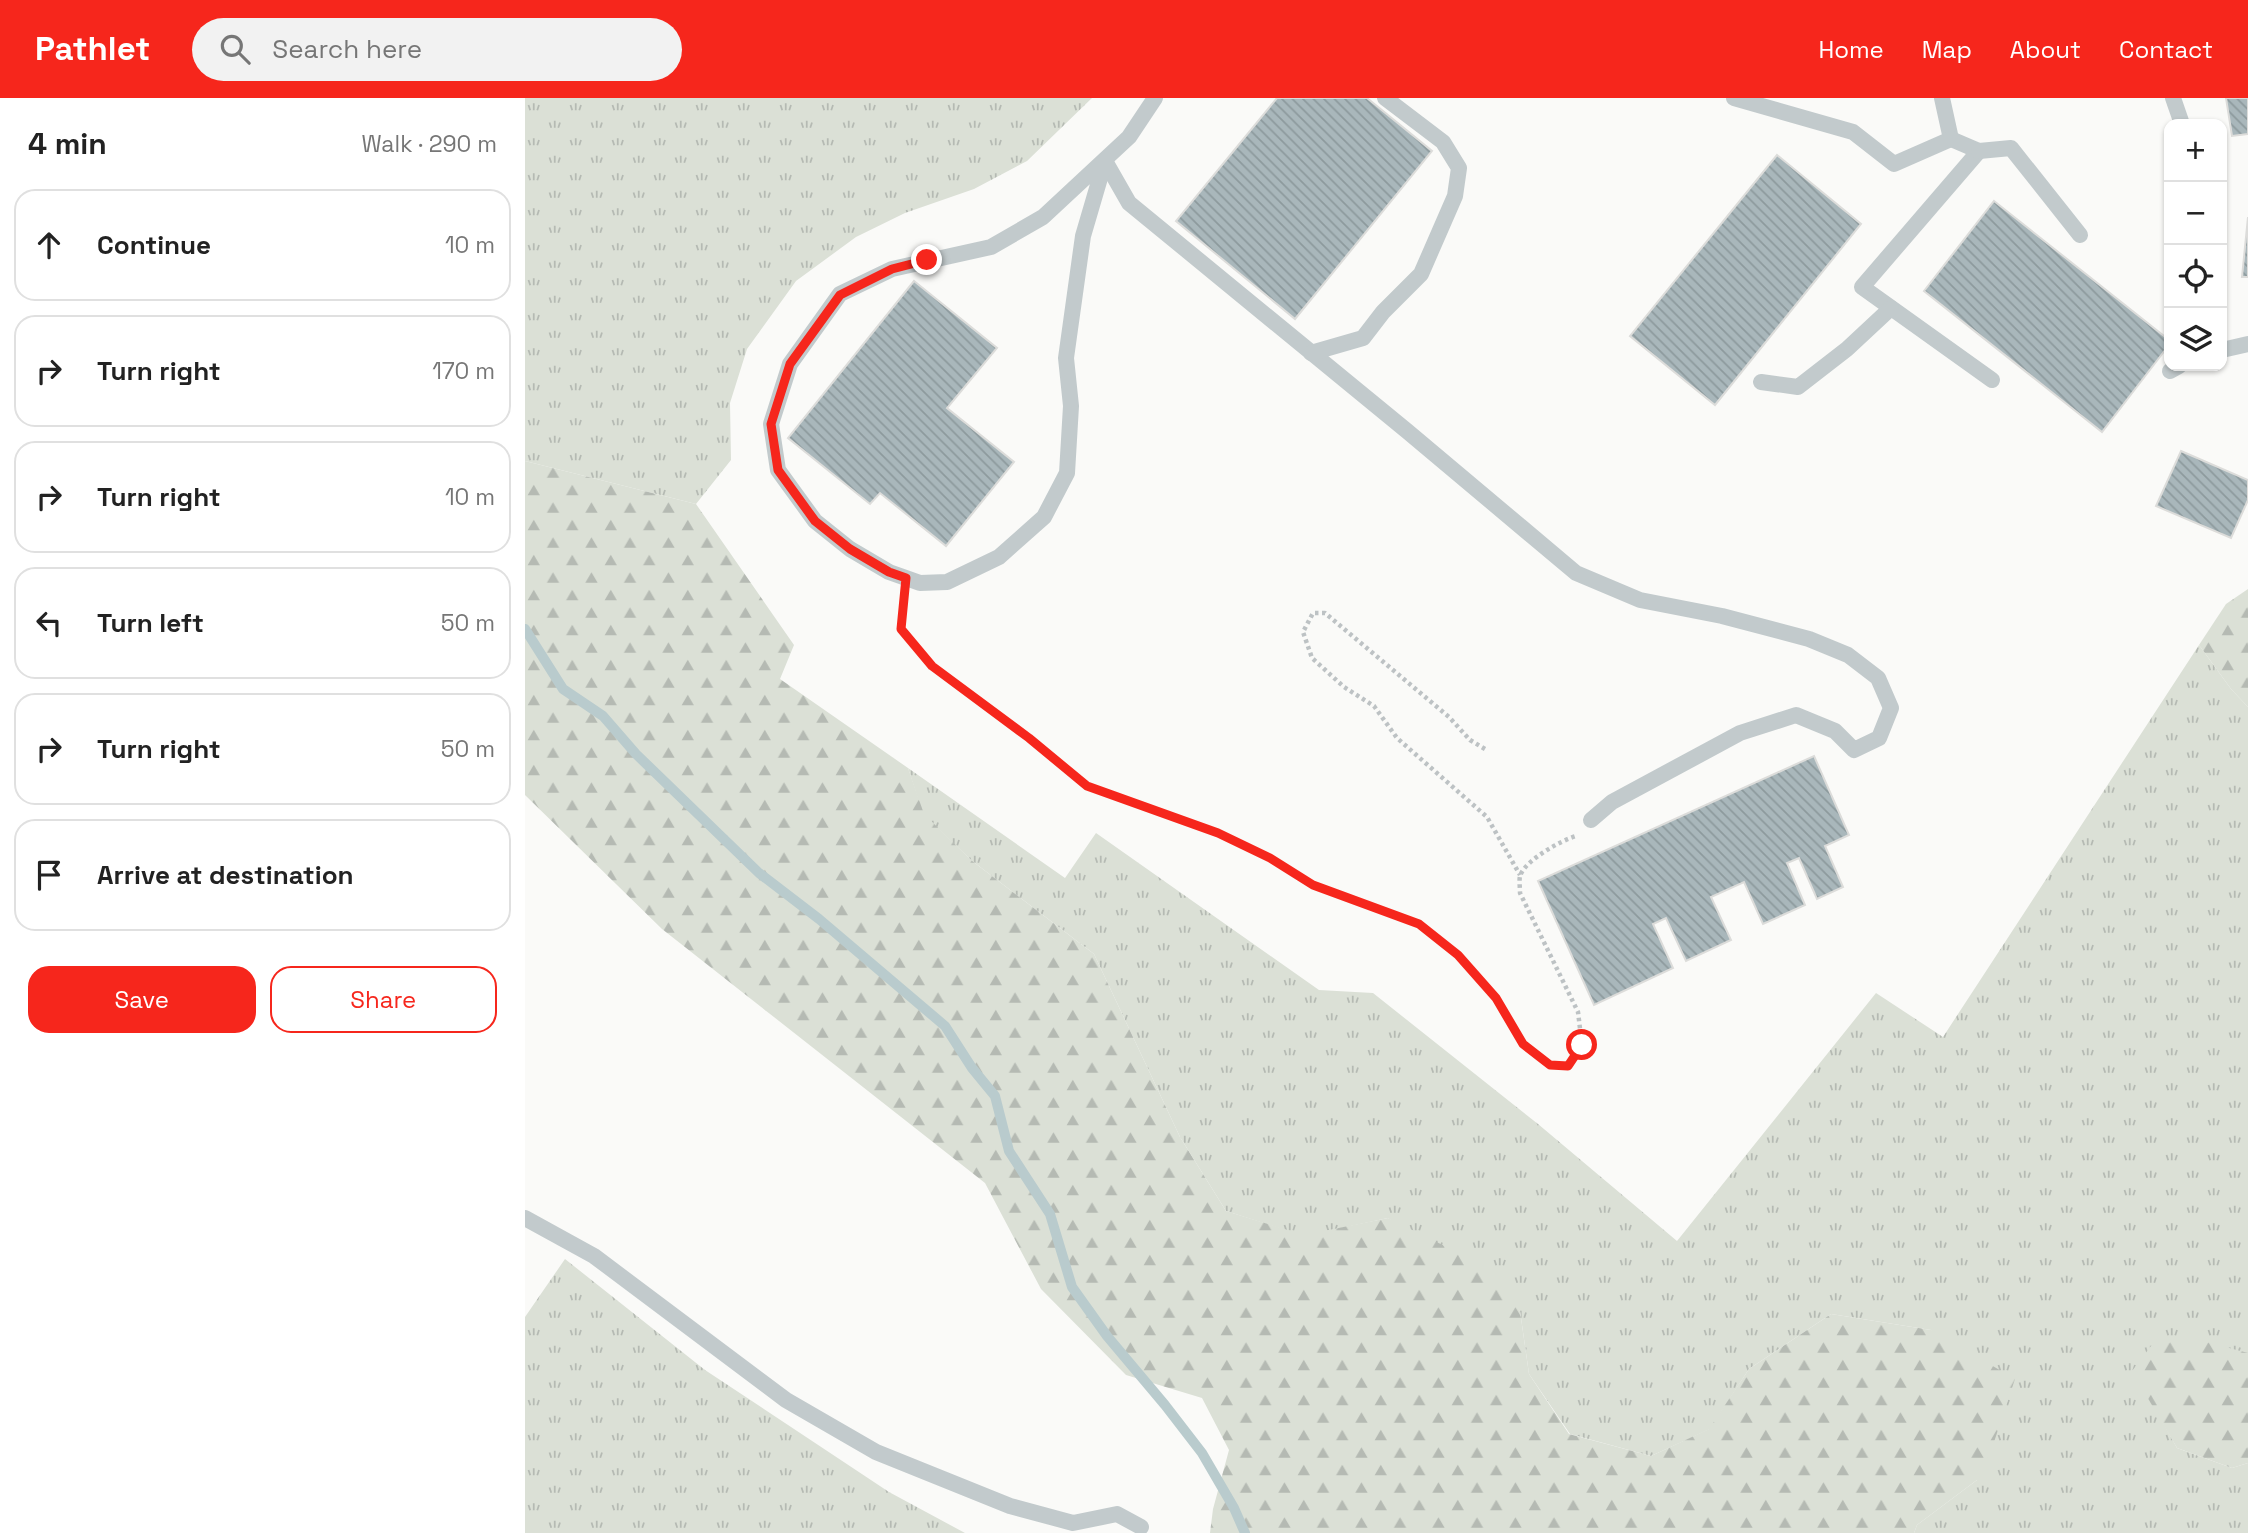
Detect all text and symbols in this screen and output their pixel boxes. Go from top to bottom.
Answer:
search box [192,18,682,81]
text: Pathlet [35,28,150,70]
icon: search [216,30,254,68]
text: Search here [272,32,422,66]
text: Home [1818,34,1884,65]
text: Map [1922,34,1972,65]
text: About [2010,34,2081,65]
text: Contact [2119,34,2213,65]
map controls [2164,119,2227,371]
button: + [2164,119,2227,182]
text: 4 min [28,124,107,163]
text: Walk · 290 m [361,129,497,159]
button: − [2164,182,2227,245]
icon: ahead [30,226,68,264]
text: Continue [97,228,211,262]
text: 10 m [445,230,495,260]
route end [911,244,942,275]
button: locate [2164,245,2227,308]
button: layers [2164,308,2227,371]
icon: right [30,352,68,390]
text: Turn right [97,354,221,388]
text: 170 m [432,356,495,386]
icon: right [30,478,68,516]
text: Turn right [97,480,221,514]
text: 10 m [445,482,495,512]
icon: left [30,604,68,642]
text: Turn left [97,606,204,640]
text: 50 m [441,608,495,638]
icon: right [30,730,68,768]
text: Turn right [97,732,221,766]
text: 50 m [441,734,495,764]
icon: arrive [30,856,68,894]
text: Arrive at destination [97,858,354,892]
button: Save [28,966,256,1033]
button: Share [270,966,497,1033]
route start [1566,1029,1597,1060]

